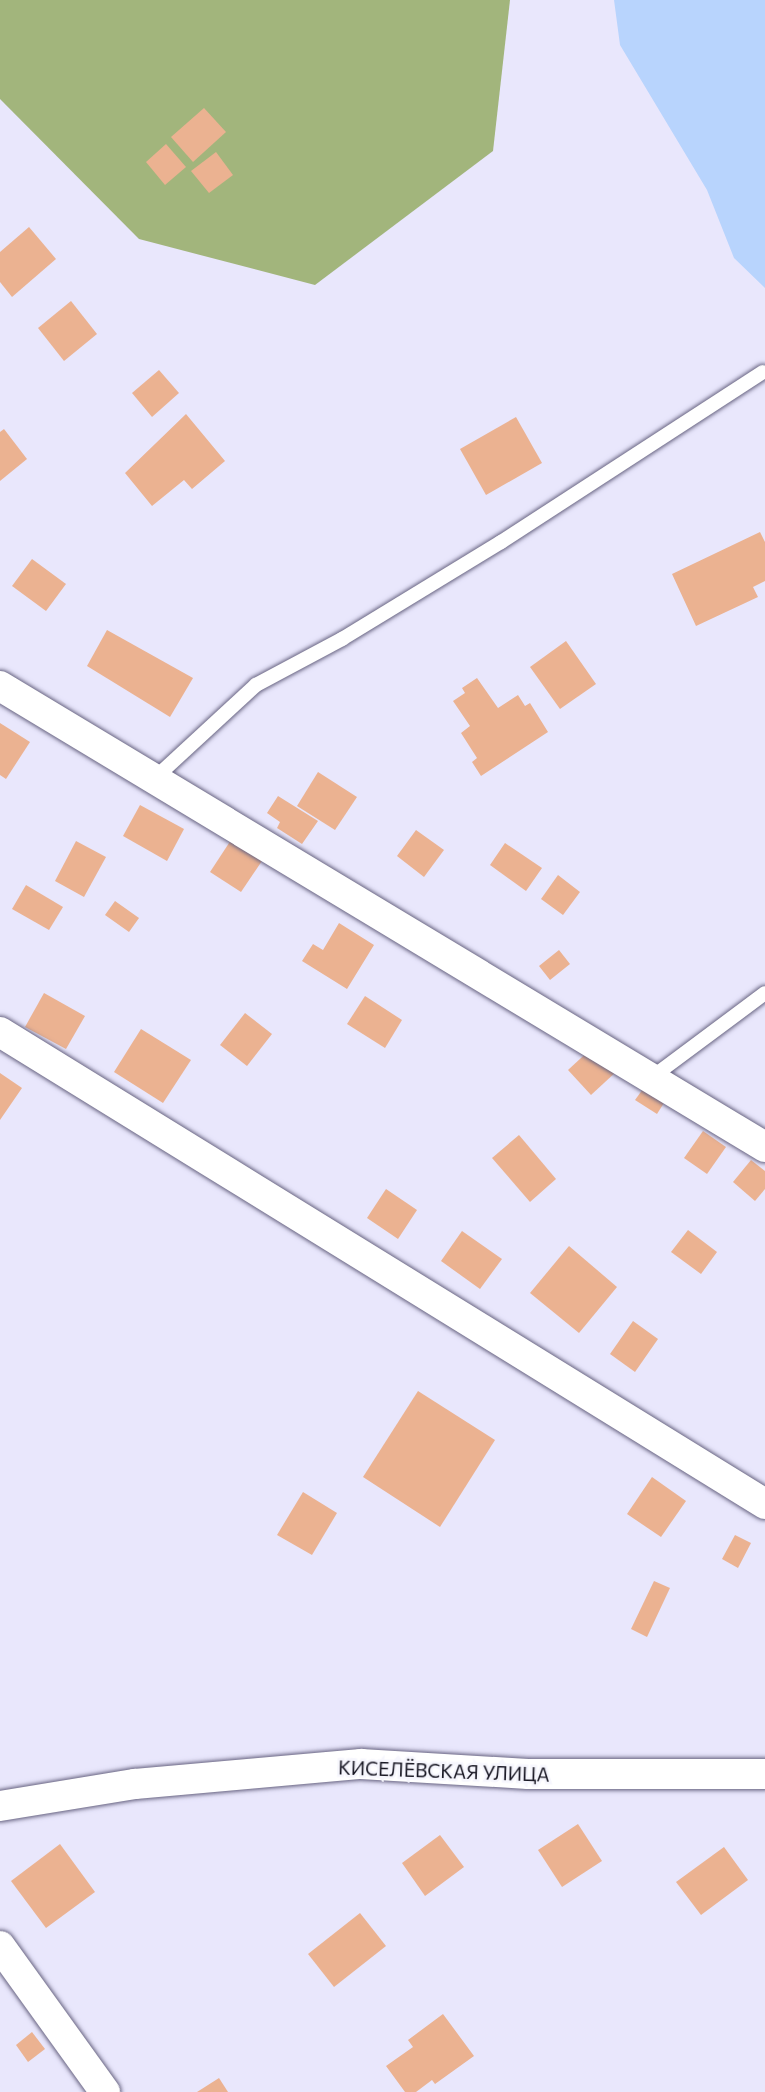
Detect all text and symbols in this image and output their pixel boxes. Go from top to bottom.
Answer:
street label: КИСЕЛЁВСКАЯ УЛИЦА [338,1756,550,1786]

